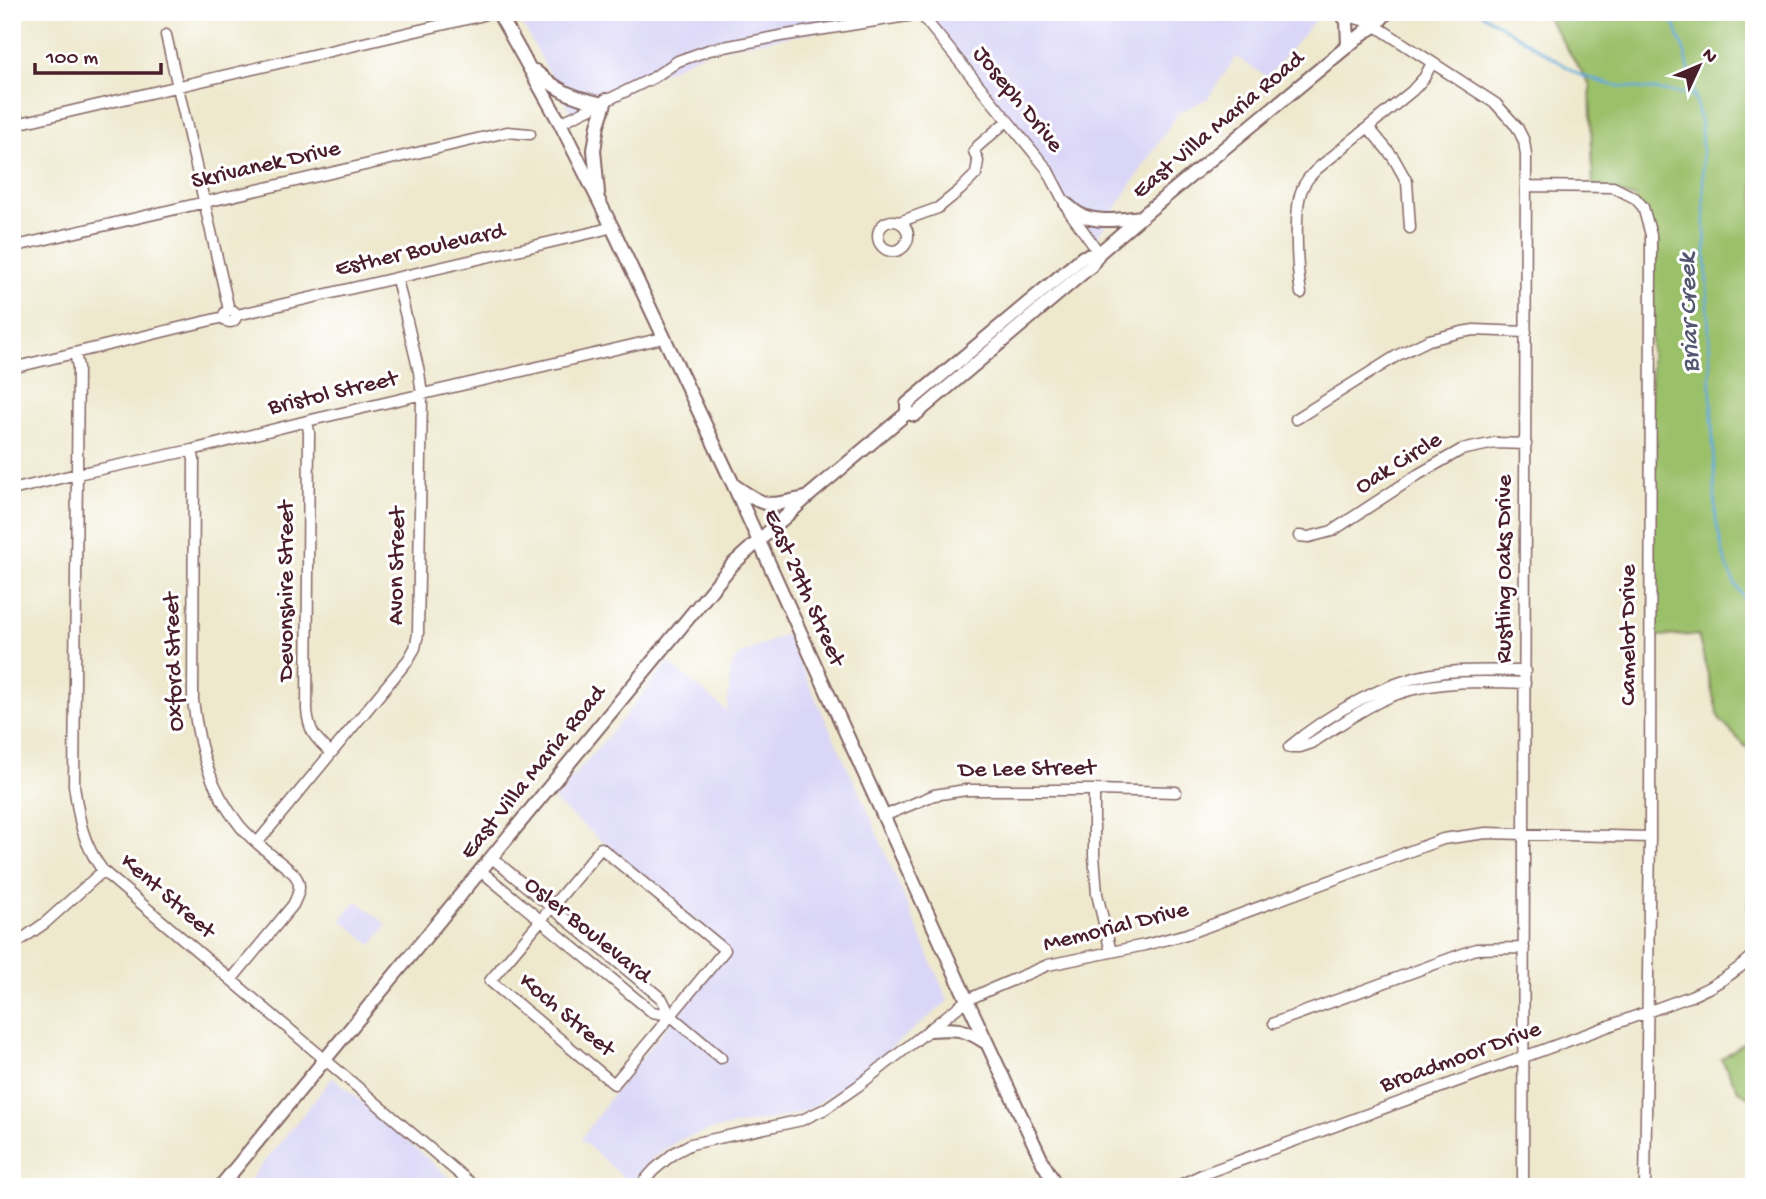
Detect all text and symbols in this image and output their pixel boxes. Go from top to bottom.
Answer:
scale bar [35,32,161,76]
north arrow [1664,32,1734,102]
street label: Joseph Drive [965,41,1069,160]
street label: East Villa Maria Road [1127,44,1312,206]
text: N [1696,44,1721,69]
text: 100 m [45,47,98,72]
street label: Skrivanek Drive [189,135,344,197]
street label: Esther Boulevard [332,217,510,285]
water label: Briar Creek [1673,250,1709,373]
street label: Bristol Street [264,365,403,423]
street label: Oak Circle [1350,426,1448,502]
street label: Rustling Oaks Drive [1491,474,1520,664]
street label: Devonshire Street [273,499,302,683]
street label: Avon Street [382,504,414,625]
street label: East 29th Street [755,505,851,673]
street label: Camelot Drive [1615,564,1644,706]
street label: Oxford Street [158,590,192,732]
street label: East Villa Maria Road [455,679,614,866]
street label: De Lee Street [956,754,1098,786]
street label: Kent Street [114,848,222,948]
street label: Osler Boulevard [518,871,658,992]
street label: Memorial Drive [1040,896,1192,960]
street label: Koch Street [512,967,622,1066]
street label: Broadmoor Drive [1376,1015,1546,1101]

